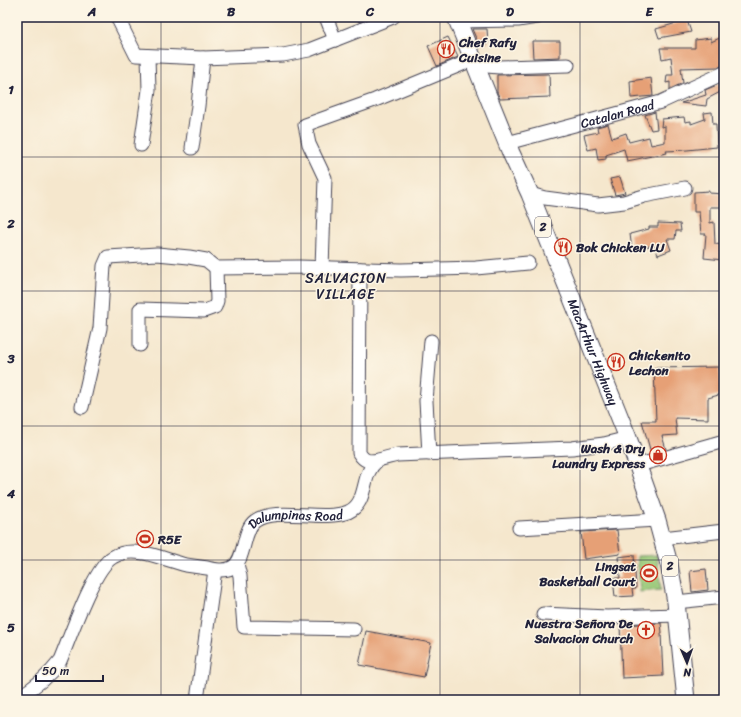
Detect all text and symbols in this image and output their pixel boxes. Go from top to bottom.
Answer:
text: A [87,0,96,23]
text: B [227,0,236,23]
text: C [365,0,375,23]
text: D [506,0,514,23]
text: E [645,0,654,23]
place label: Chef Rafy Cuisine [458,31,518,69]
restaurant icon: Chef Rafy Cuisine [436,39,456,59]
text: 1 [8,78,14,101]
street label: Catalan Road [578,93,658,134]
text: 2 [6,212,15,235]
road number: 2 [535,217,551,237]
place label: Bok Chicken LU [576,236,666,259]
restaurant icon: Bok Chicken LU [553,237,573,257]
district label: SALVACION VILLAGE [305,266,387,307]
street label: MacArthur Highway [562,295,625,409]
place label: Chickenito Lechon [628,344,691,382]
text: 3 [6,347,15,370]
restaurant icon: Chickenito Lechon [606,352,626,372]
place label: Wash & Dry Laundry Express [552,437,646,475]
shop icon: Wash & Dry Laundry Express [648,445,668,465]
text: 4 [6,482,16,505]
street label: Dalumpinas Road [241,502,346,534]
place label: R5E [157,528,183,551]
sports icon: R5E [135,529,155,549]
place label: Lingsat Basketball Court [539,555,636,593]
road number: 2 [662,556,678,576]
sports icon: Lingsat Basketball Court [639,563,659,583]
place label: Nuestra Señora De Salvacion Church [524,612,633,650]
text: 5 [7,616,15,639]
church icon: Nuestra Señora De Salvacion Church [636,620,656,640]
north arrow [667,643,707,683]
scale bar [36,657,103,683]
text: 50 m [42,660,69,682]
text: N [683,663,692,682]

